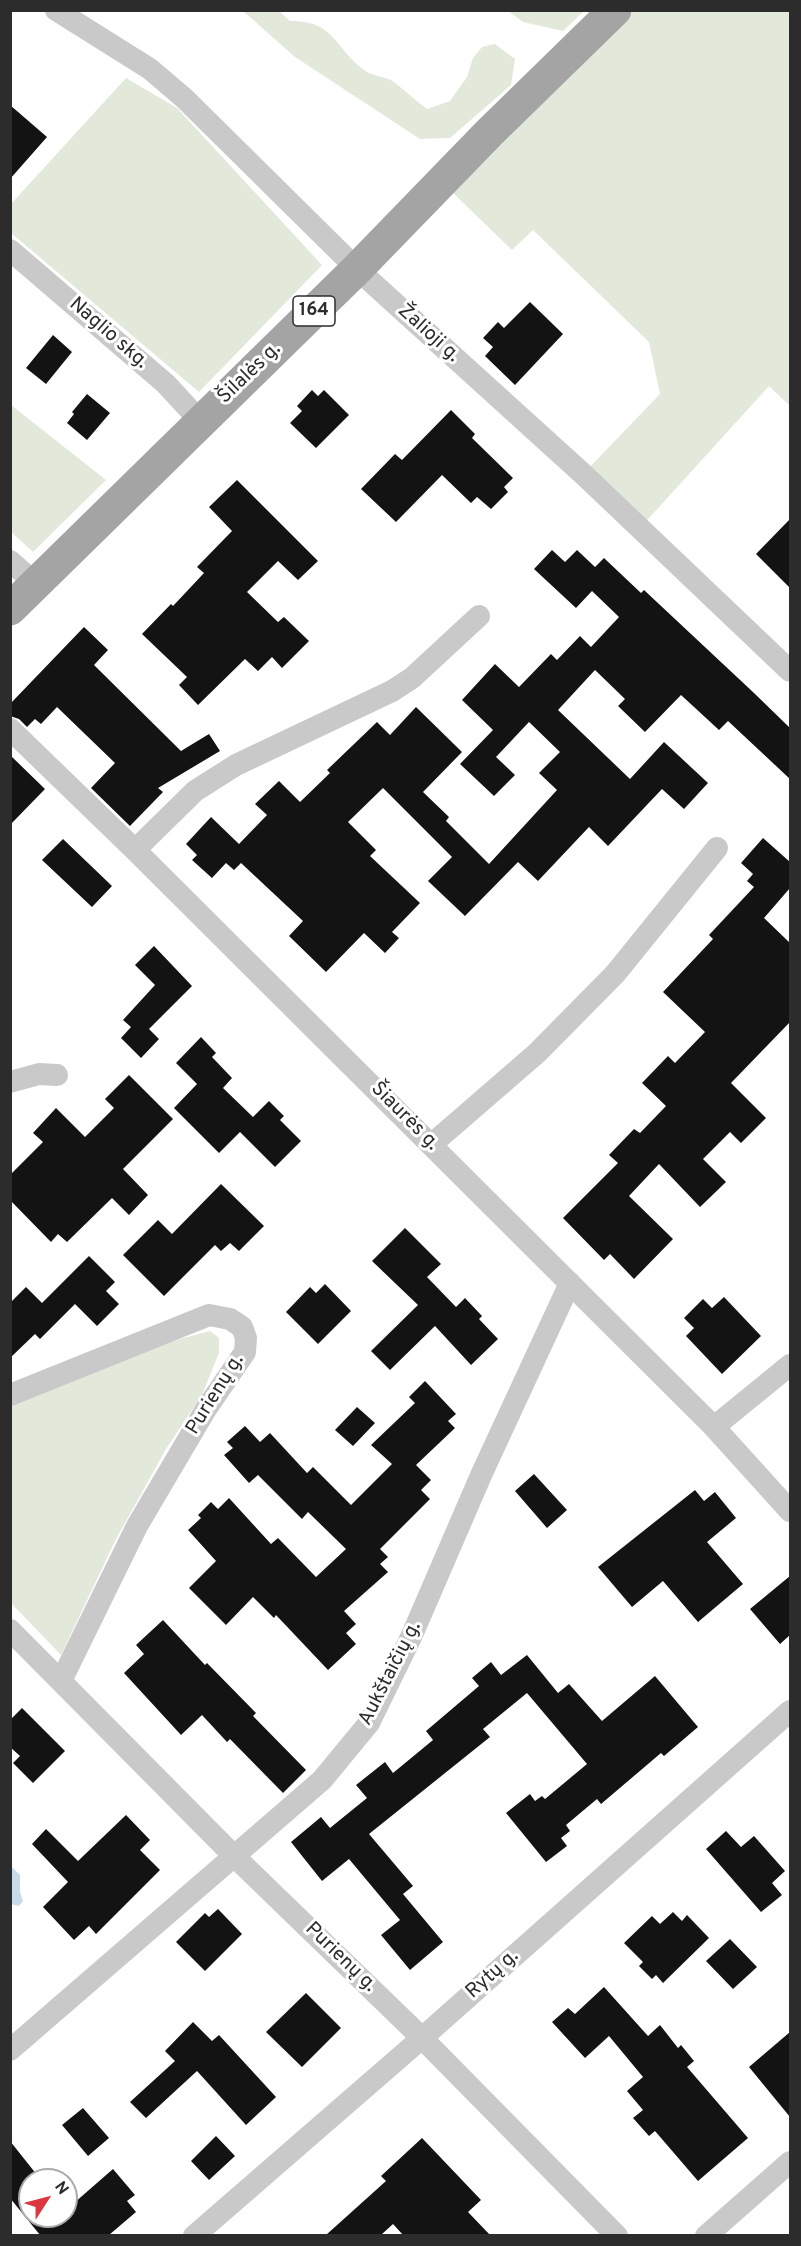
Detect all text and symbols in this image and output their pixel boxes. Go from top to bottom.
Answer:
street label: Naglio skg. [64,293,152,375]
road number: 164 [293,296,335,326]
street label: Žalioji g. [392,300,464,368]
street label: Šilalės g. [213,338,287,410]
street label: Šiaurės g. [365,1078,443,1156]
street label: Purienų g. [182,1350,250,1440]
street label: Aukštaičių g. [354,1618,428,1730]
street label: Purienų g. [299,1918,381,1998]
street label: Rytų g. [462,1945,524,2005]
north arrow [18,2168,78,2228]
text: N [49,2178,72,2199]

